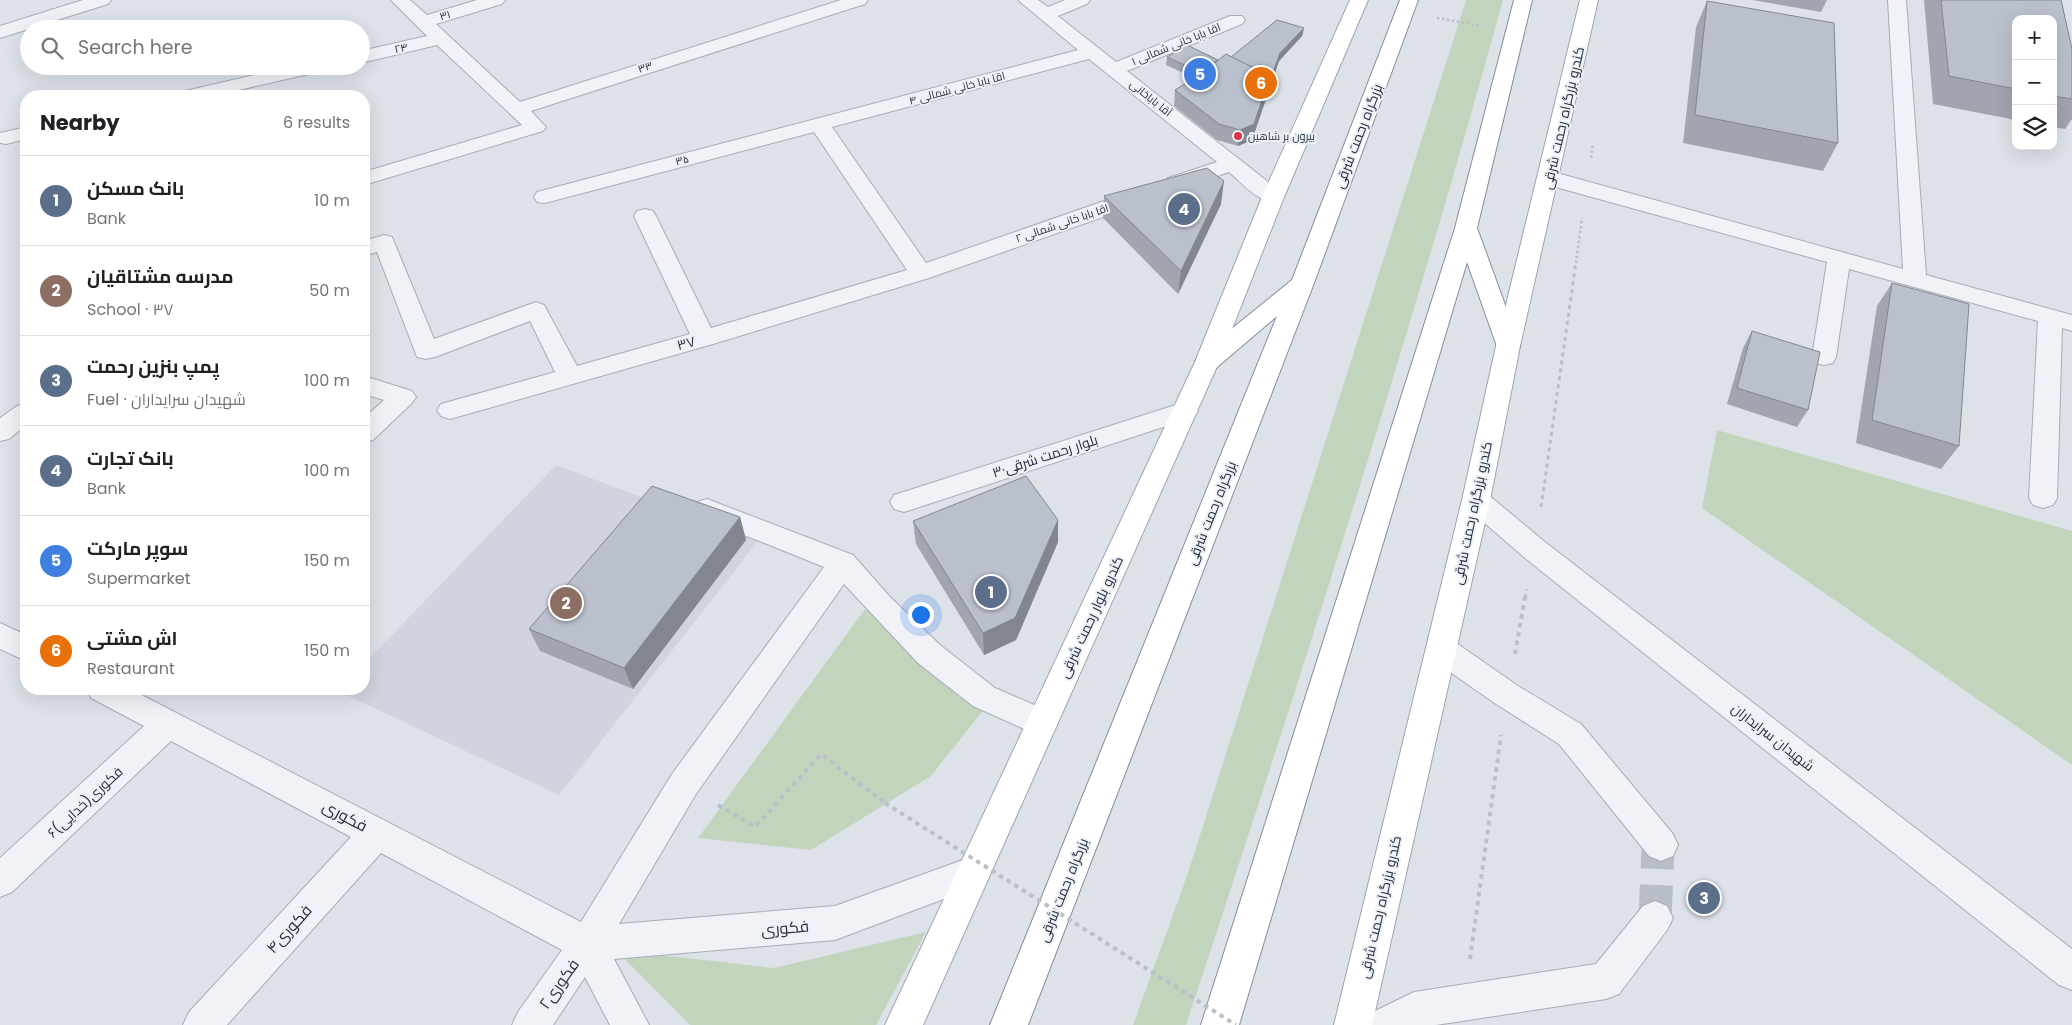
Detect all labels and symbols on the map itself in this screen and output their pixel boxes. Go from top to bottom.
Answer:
street label: ۳۱ [437,6,453,24]
street label: ۱ اقا بابا خانی شمالی [1129,19,1223,69]
street label: ۲۴ [393,39,409,57]
street label: کندرو بزرگراه رحمت شرقی [1537,45,1589,191]
pin: 5 [1184,55,1216,93]
street label: ۳۳ [635,57,655,77]
pin: 6 [1245,64,1277,102]
street label: ۴ اقا بابا خانی شمالی [907,67,1007,109]
street label: آقا باباخانی [1126,76,1176,120]
street label: بزرگراه رحمت شرقی [1329,81,1387,191]
place label: بیرون بر شاهین [1248,128,1315,144]
marker: بیرون بر شاهین [1232,130,1244,142]
street label: ۳۵ [673,151,691,169]
pin: 4 [1168,190,1200,228]
street label: ۲ اقا بابا خانی شمالی [1013,200,1111,246]
street label: ۳۷ [675,331,698,355]
street label: بلوار رحمت شرقی۳۰ [990,429,1100,483]
street label: کندرو بزرگراه رحمت شرقی [1447,439,1497,587]
street label: بزرگراه رحمت شرقی [1181,458,1241,568]
street label: کندرو بلوار رحمت شرقی [1054,553,1128,681]
pin: 1 [975,573,1007,611]
pin: 2 [550,584,582,622]
your location [908,602,934,628]
street label: شهیدان سرایداران [1727,698,1819,776]
street label: ۶فکوری(خدایی) [43,762,127,842]
street label: فکوری [318,795,372,837]
street label: کندرو بزرگراه رحمت شرقی [1354,834,1406,980]
street label: بزرگراه رحمت شرقی [1033,835,1093,945]
pin: 3 [1688,879,1720,917]
street label: فکوری۴ [261,900,317,958]
street label: فکوری [760,914,810,942]
street label: فکوری۲ [533,954,585,1014]

